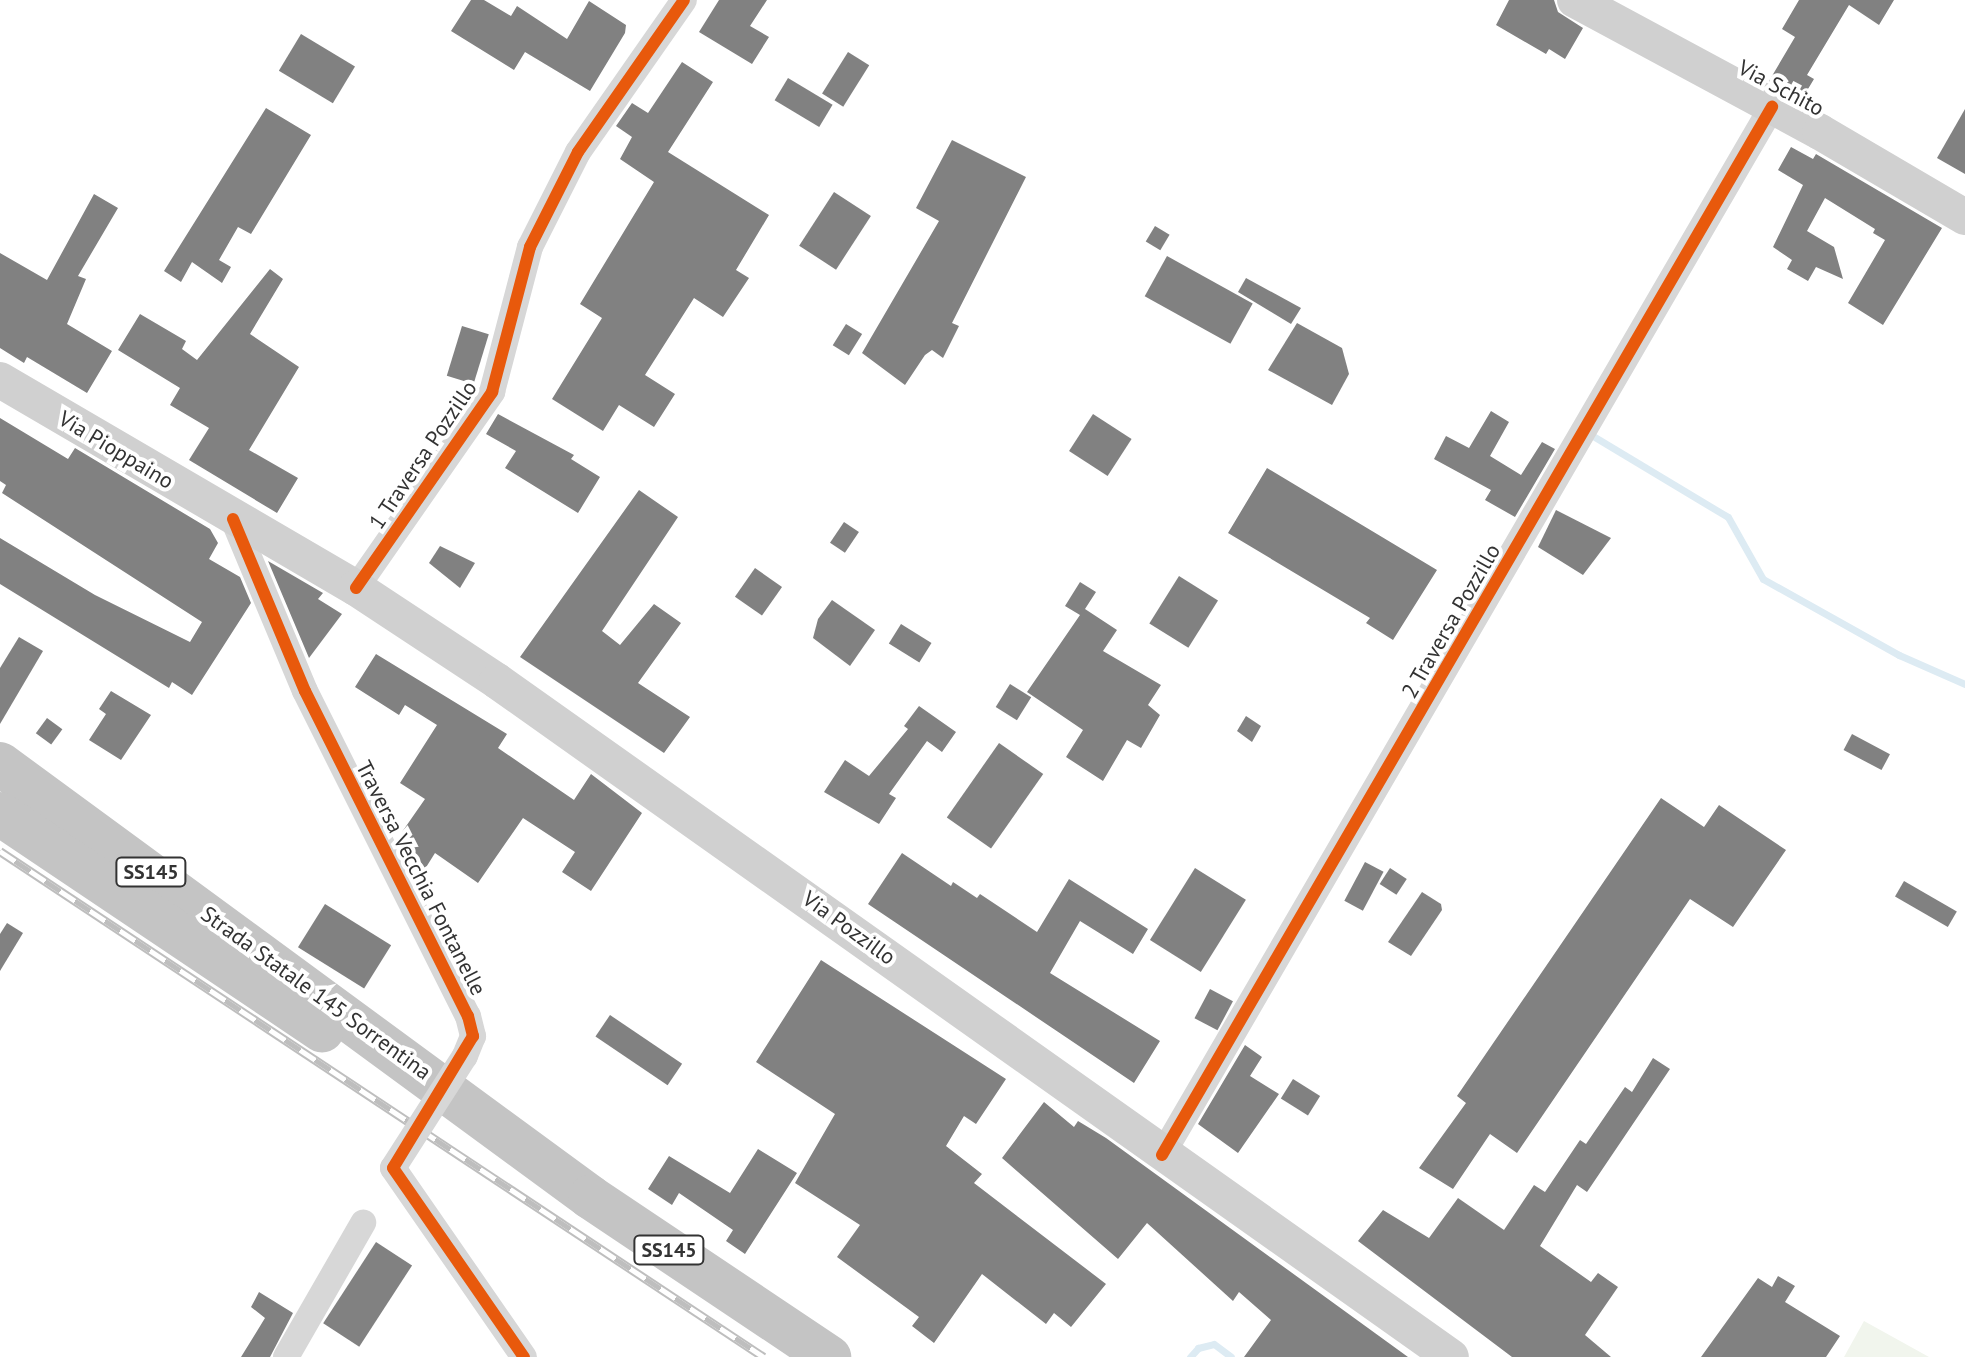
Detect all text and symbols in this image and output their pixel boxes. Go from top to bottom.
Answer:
street label: Via Schito [1733,54,1829,122]
street label: 1 Traversa Pozzillo [363,375,483,535]
street label: Via Pioppaino [54,405,178,495]
street label: 2 Traversa Pozzillo [1396,539,1506,703]
street label: Traversa Vecchia Fontanelle [350,756,492,1000]
road number: SS145 [115,856,187,888]
street label: Via Pozzillo [797,885,901,971]
street label: Strada Statale 145 Sorrentina [196,901,436,1085]
road number: SS145 [633,1234,705,1266]

